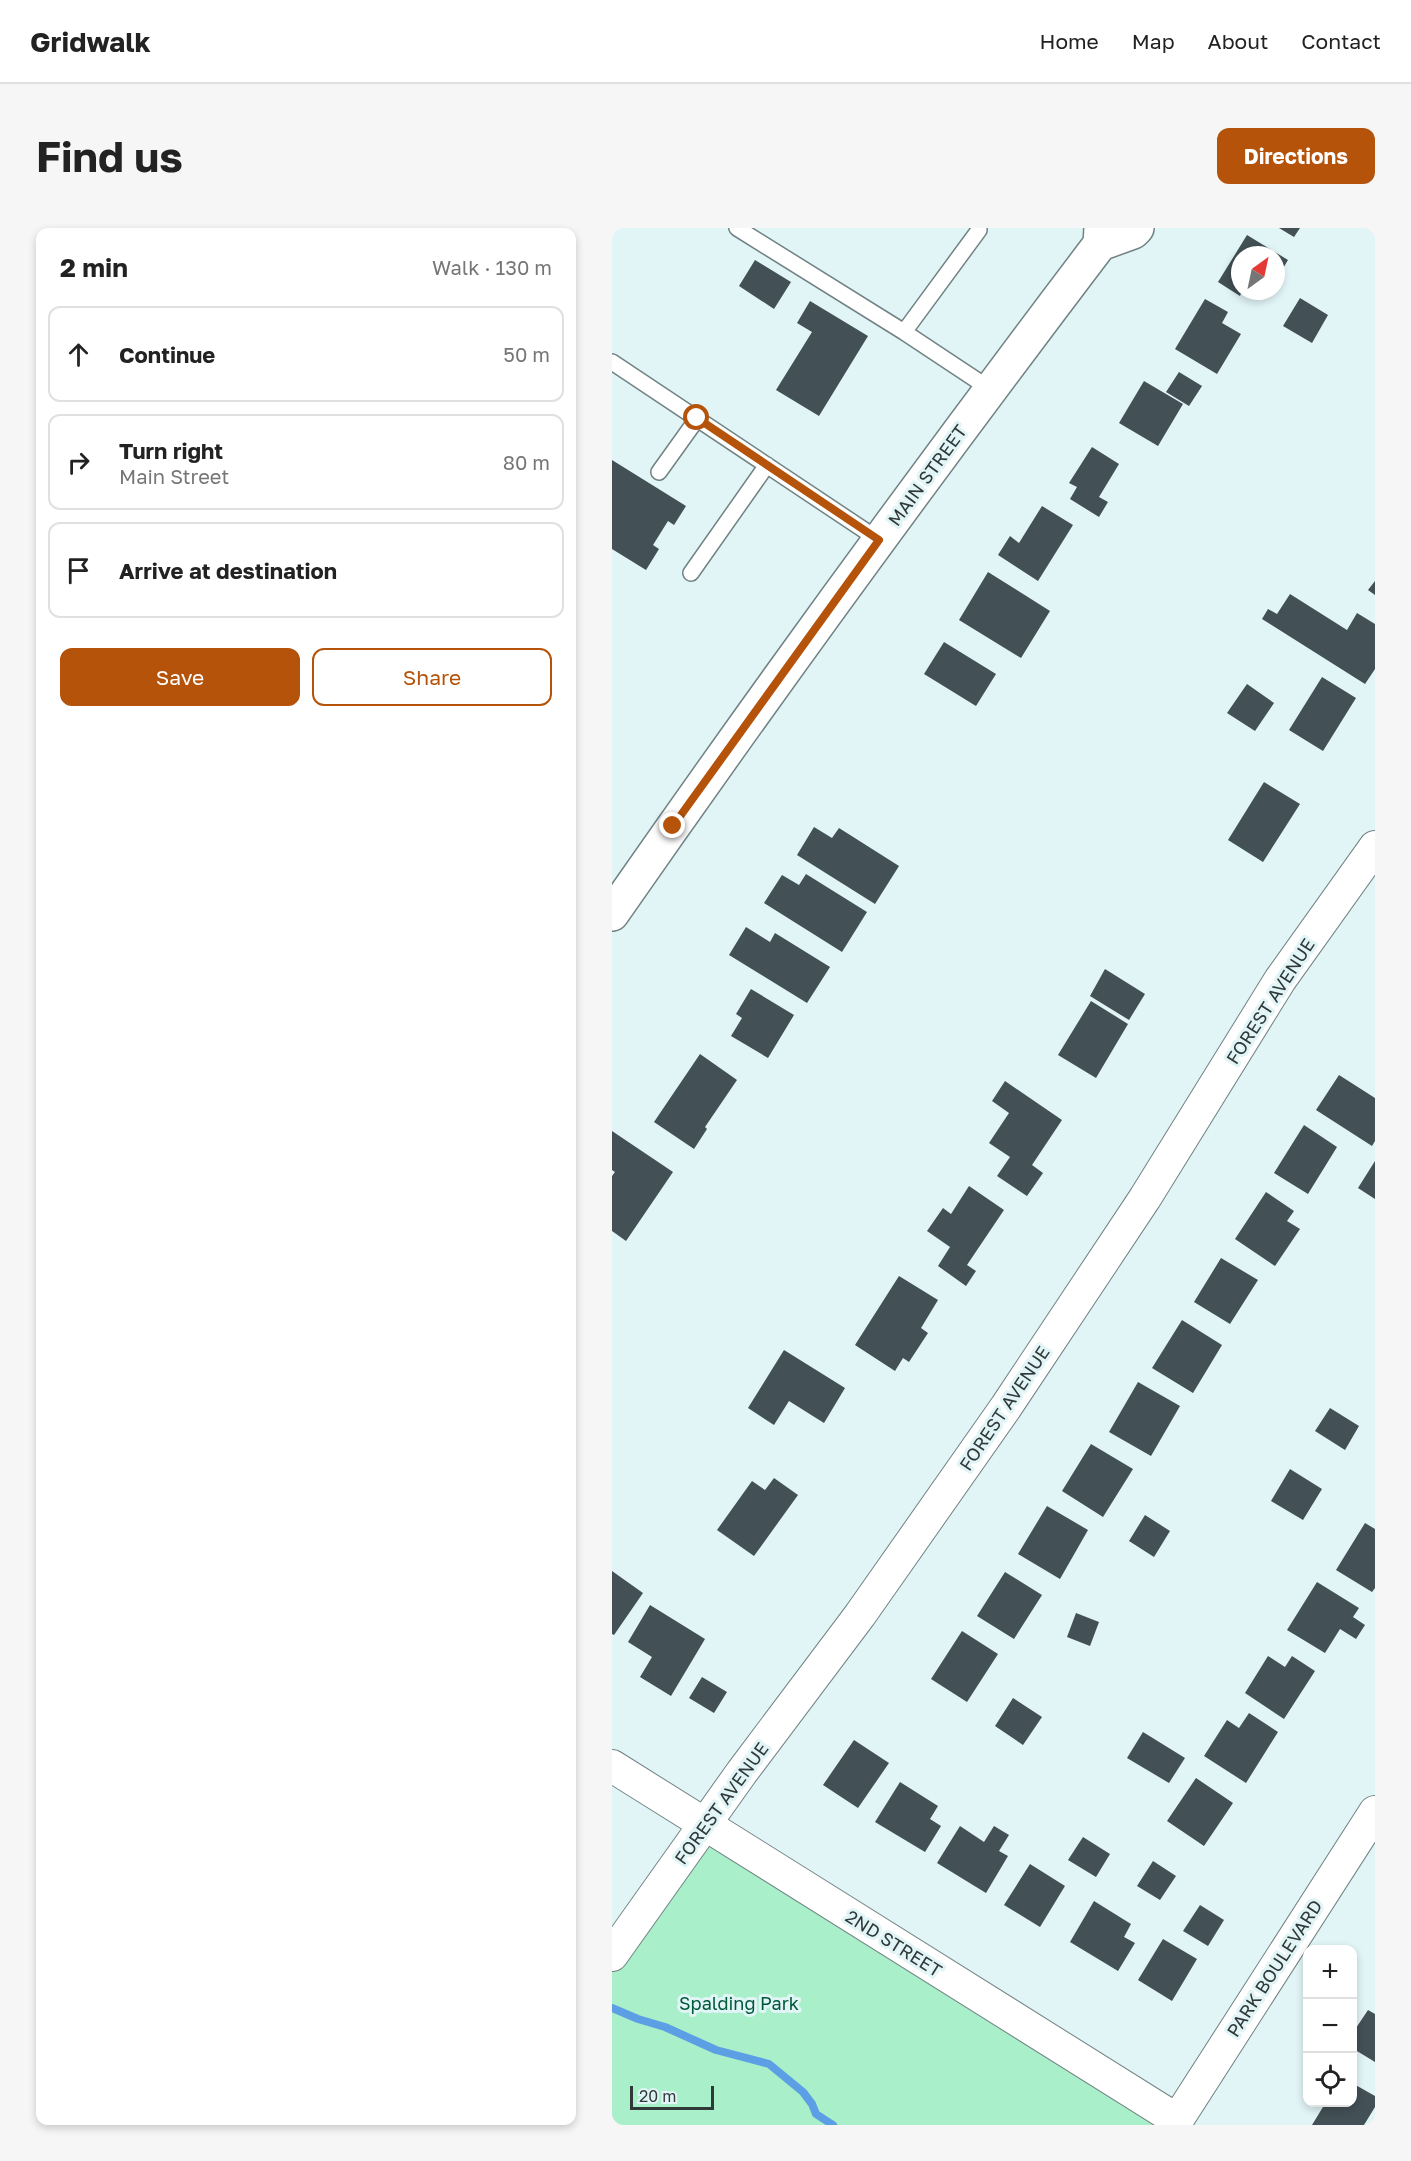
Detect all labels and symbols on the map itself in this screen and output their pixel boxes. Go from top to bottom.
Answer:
north arrow [1231,246,1285,300]
route start [683,404,709,430]
street label: MAIN STREET [883,420,971,530]
route end [659,812,685,838]
street label: FOREST AVENUE [1221,934,1319,1068]
street label: FOREST AVENUE [954,1342,1054,1474]
street label: FOREST AVENUE [669,1738,773,1868]
street label: PARK BOULEVARD [1222,1895,1326,2041]
street label: 2ND STREET [842,1905,946,1981]
park label: Spalding Park [679,1992,799,2014]
scale bar [630,2083,714,2110]

